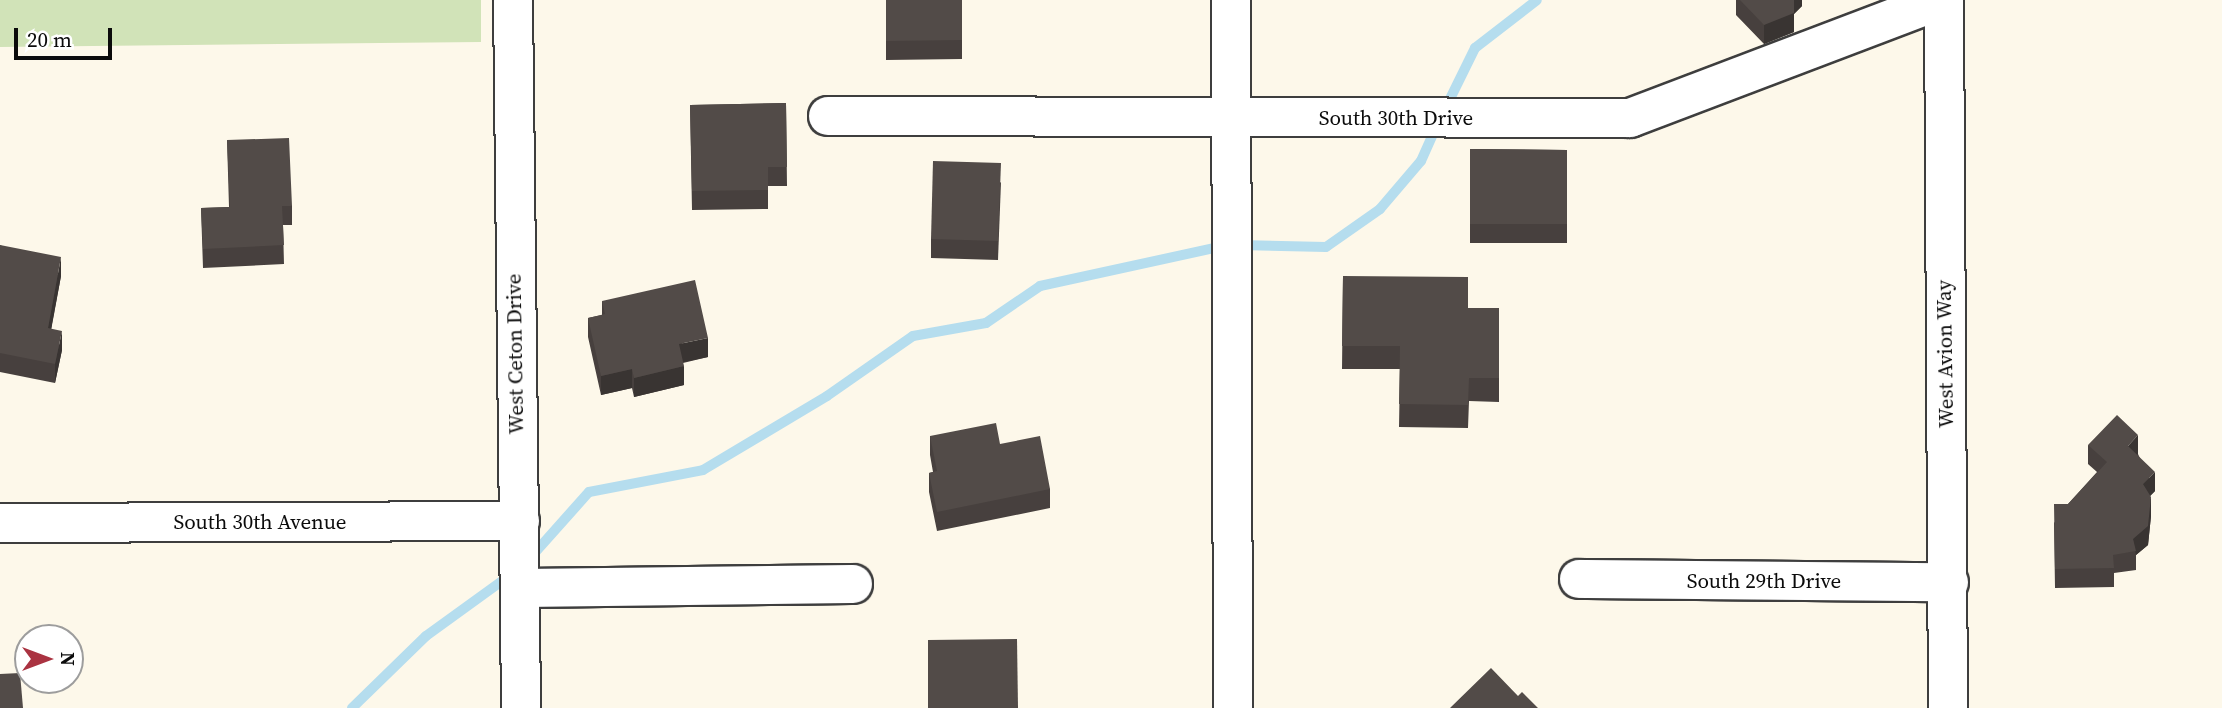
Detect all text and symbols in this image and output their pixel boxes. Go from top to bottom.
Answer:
scale bar [18,14,116,58]
text: 20 m [27,25,72,54]
street label: South 30th Drive [1319,105,1473,131]
street label: West Ceton Drive [501,273,529,435]
street label: West Avion Way [1931,279,1959,429]
street label: South 30th Avenue [174,509,346,535]
street label: South 29th Drive [1687,568,1841,594]
north arrow [14,624,84,694]
text: N [55,652,81,666]

